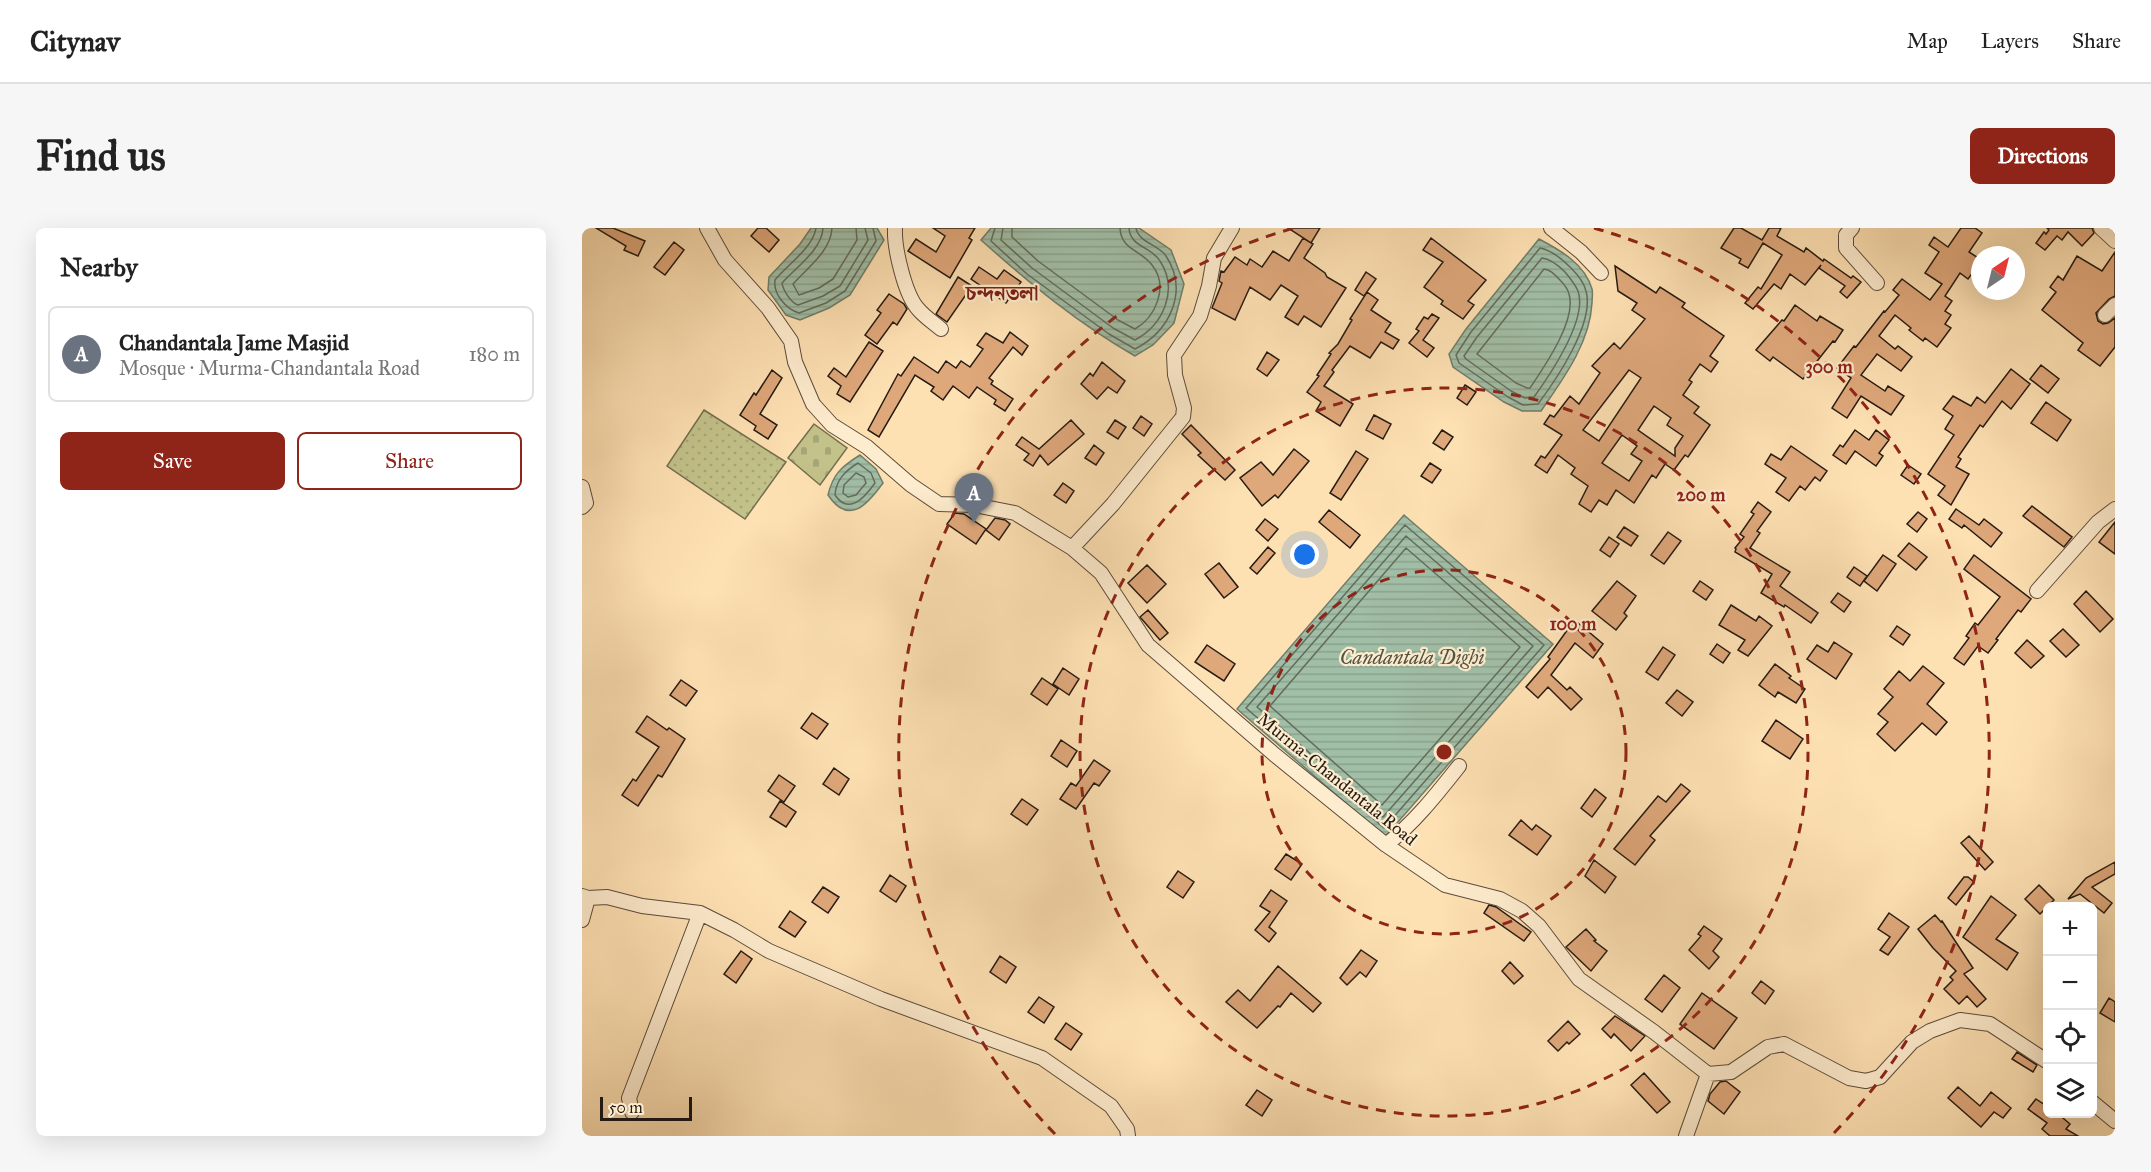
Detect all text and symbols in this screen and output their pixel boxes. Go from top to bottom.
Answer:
text: Citynav [30,24,120,59]
text: Map [1907,28,1948,54]
text: Layers [1981,28,2039,54]
text: Share [2072,28,2121,54]
button: Directions [1970,128,2115,184]
text: Find us [36,130,166,182]
north arrow [1971,246,2025,300]
text: Nearby [60,251,138,283]
district label: চন্দনতলা [964,280,1039,306]
text: Chandantala Jame Masjid [119,329,349,356]
text: A [75,342,88,366]
text: 180 m [469,342,520,366]
text: Mosque · Murma-Chandantala Road [119,356,420,380]
text: 300 m [1805,356,1853,379]
button: Save [60,432,285,490]
button: Share [297,432,522,490]
pin: A [954,474,994,523]
text: 200 m [1677,484,1726,506]
your location [1290,540,1319,569]
text: 100 m [1550,613,1597,635]
water label: Candantala Dighi [1340,645,1485,669]
street label: Murma-Chandantala Road [1253,708,1421,850]
centre of rings [1434,742,1454,762]
map controls [2043,902,2097,1118]
button: + [2043,902,2097,956]
button: − [2043,956,2097,1010]
button: locate [2043,1010,2097,1064]
button: layers [2043,1064,2097,1118]
scale bar [600,1094,692,1122]
text: 50 m [609,1098,643,1117]

